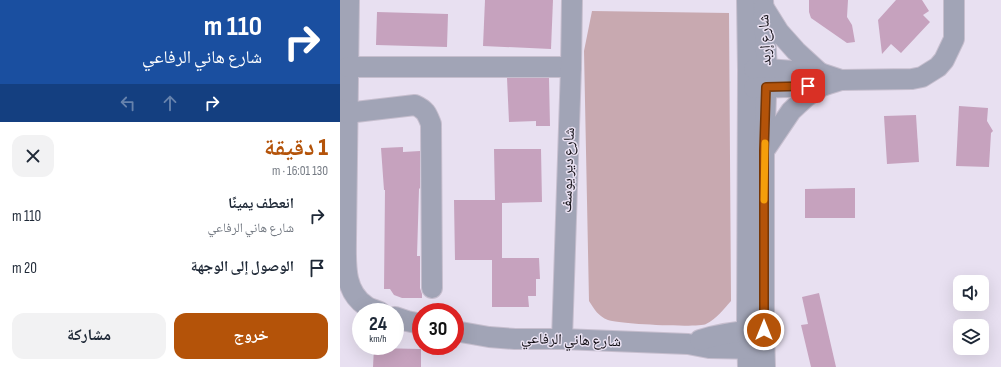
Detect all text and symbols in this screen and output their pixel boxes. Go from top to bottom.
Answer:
text: 110 m [204,10,262,43]
street label: شارع إربد [754,14,776,66]
icon: right [276,16,328,68]
text: شارع هاني الرفاعي [142,47,262,68]
pin [791,69,825,103]
icon: arrive [797,75,819,97]
icon: left [117,92,139,114]
icon: ahead [159,92,181,114]
icon: right [201,92,223,114]
street label: شارع دير يوسف [557,127,579,213]
text: 1 دقيقة [264,133,328,162]
button: close [12,135,54,177]
text: 130 m · 16:01 [272,163,328,179]
text: انعطف يمينًا [228,194,294,213]
icon: right [306,205,328,227]
text: 110 m [12,207,41,226]
text: شارع هاني الرفاعي [207,220,294,236]
text: الوصول إلى الوجهة [191,257,294,276]
icon: arrive [306,257,328,279]
text: 20 m [12,259,37,278]
map controls [953,275,989,355]
button: sound [953,275,989,311]
speed limit sign: 30 [412,303,464,355]
position arrow [743,309,785,351]
text: 24 [369,312,387,336]
button: مشاركة [12,313,166,359]
button: خروج [174,313,328,359]
button: layers [953,319,989,355]
street label: شارع هاني الرفاعي [521,329,621,353]
text: km/h [369,333,387,345]

